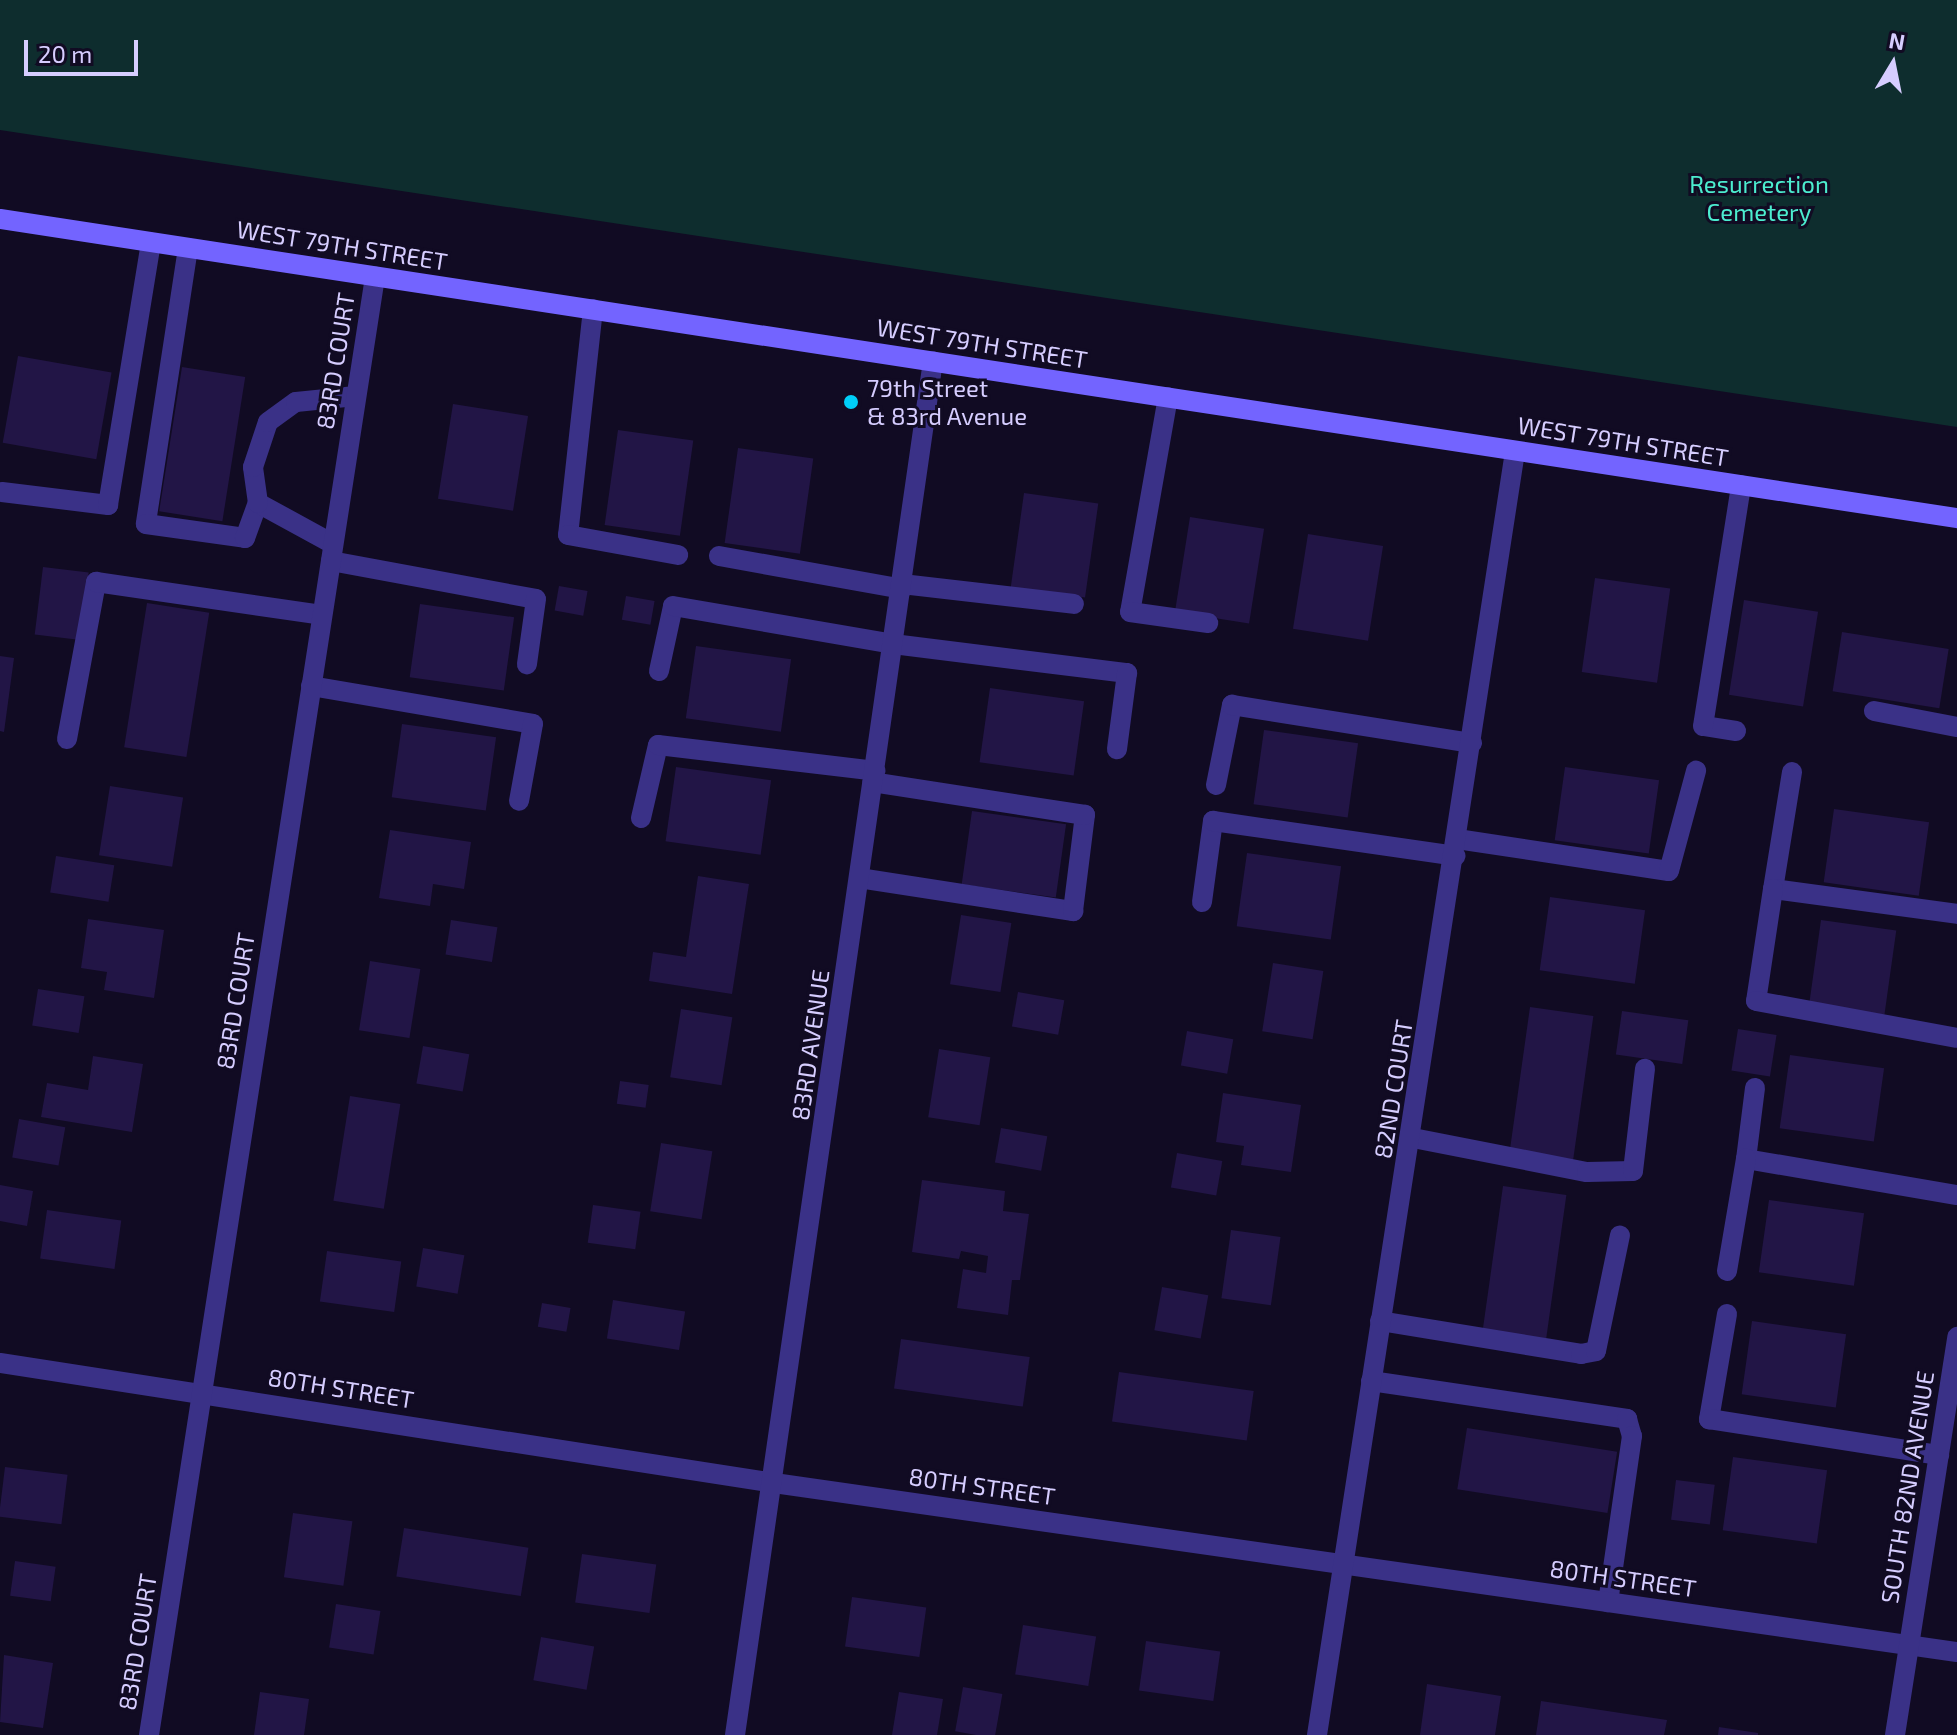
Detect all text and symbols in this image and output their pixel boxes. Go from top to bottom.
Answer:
scale bar [28,24,142,74]
north arrow [1853,24,1933,104]
text: N [1887,26,1907,55]
text: 20 m [38,39,92,68]
park label: Resurrection Cemetery [1689,170,1829,226]
street label: WEST 79TH STREET [234,214,450,276]
street label: 83RD COURT [310,291,360,431]
street label: WEST 79TH STREET [874,312,1090,374]
place label: 79th Street & 83rd Avenue [867,374,1028,430]
marker: 79th Street & 83rd Avenue [842,393,860,411]
street label: WEST 79TH STREET [1515,410,1731,472]
street label: 83RD COURT [210,931,260,1071]
street label: 83RD AVENUE [785,967,835,1123]
street label: 82ND COURT [1368,1018,1418,1160]
street label: 80TH STREET [266,1362,416,1414]
street label: SOUTH 82ND AVENUE [1874,1368,1940,1606]
street label: 80TH STREET [907,1461,1057,1511]
street label: 80TH STREET [1548,1553,1698,1603]
street label: 83RD COURT [112,1572,162,1712]

